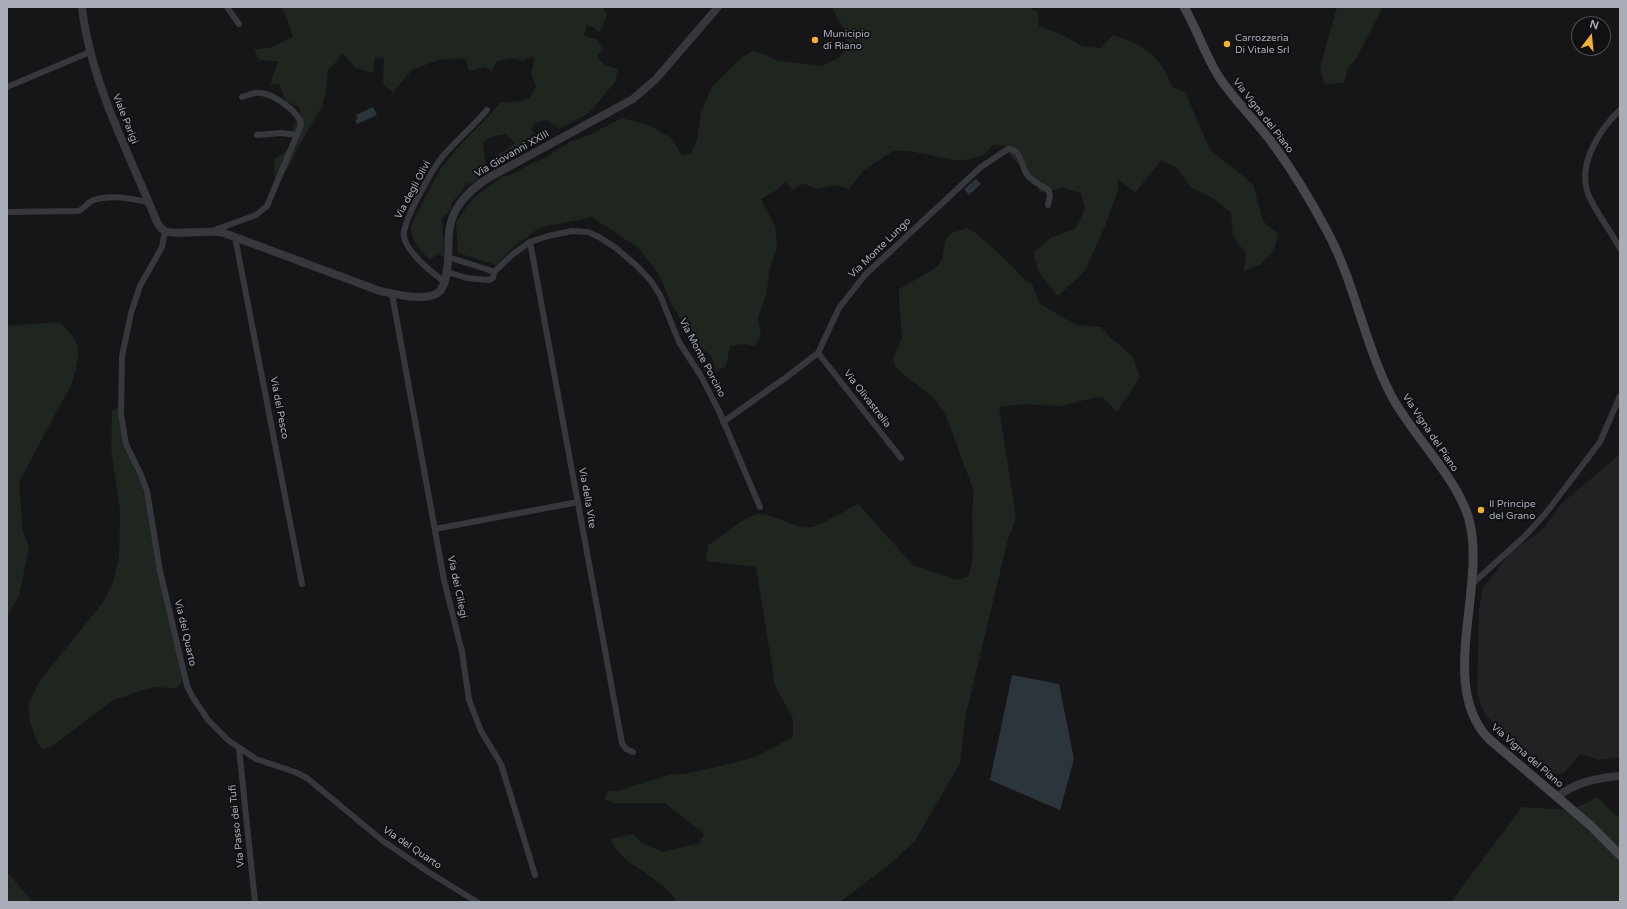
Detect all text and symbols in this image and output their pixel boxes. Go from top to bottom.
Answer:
north arrow [1571,16,1611,56]
text: N [1588,17,1600,32]
place label: Municipio di Riano [823,28,870,52]
place label: Carrozzeria Di Vitale Srl [1235,32,1289,56]
marker: Municipio di Riano [810,35,820,45]
marker: Carrozzeria Di Vitale Srl [1222,39,1232,49]
street label: Via Vigna del Piano [1230,76,1296,156]
street label: Viale Parigi [110,92,140,146]
street label: Via Giovanni XXIII [473,128,551,180]
street label: Via degli Olivi [393,159,433,221]
street label: Via Monte Lungo [847,215,913,281]
street label: Via Monte Porcino [676,317,728,399]
street label: Via Olivastrella [841,368,893,430]
street label: Via del Pesco [267,376,291,440]
street label: Via Vigna del Piano [1399,392,1461,474]
street label: Via della Vite [576,467,598,529]
place label: Il Principe del Grano [1489,498,1536,522]
marker: Il Principe del Grano [1476,505,1486,515]
street label: Via dei Ciliegi [445,555,469,619]
street label: Via del Quarto [172,599,198,667]
street label: Via Vigna del Piano [1489,721,1565,791]
street label: Via Passo dei Tufi [227,784,247,868]
street label: Via del Quarto [380,824,444,872]

